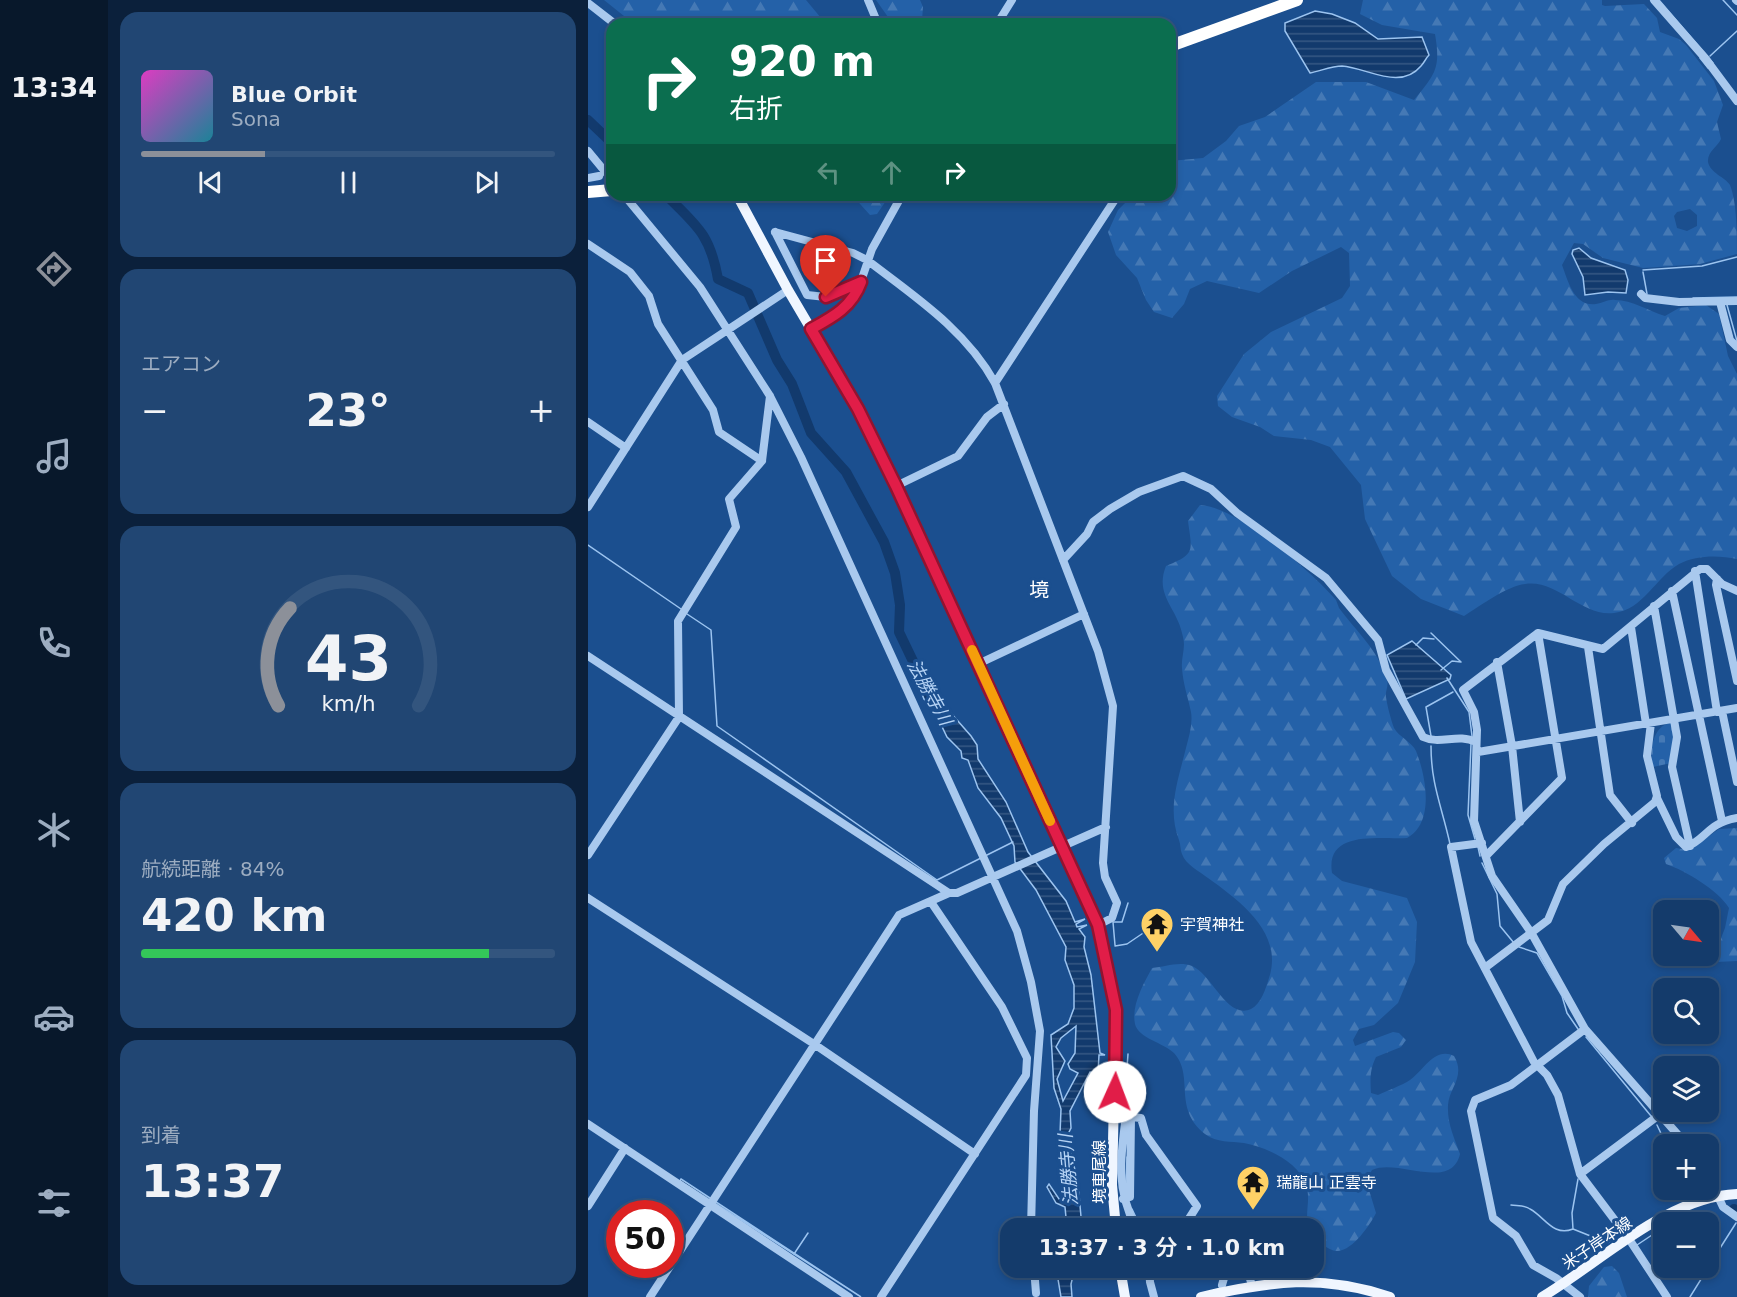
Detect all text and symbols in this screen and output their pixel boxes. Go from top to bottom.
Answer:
text: 920 m [729,37,875,86]
icon: right [630,42,708,120]
text: 13:34 [11,72,97,103]
text: Blue Orbit [231,82,357,107]
text: 右折 [729,93,783,124]
text: Sona [231,107,281,131]
icon: left [812,156,845,189]
icon: ahead [875,156,908,189]
icon: right [938,156,971,189]
icon: previous [194,166,227,199]
icon: pause [332,166,365,199]
icon: next [470,166,503,199]
pin [800,235,851,297]
icon: arrive [809,244,842,277]
icon: directions [33,248,75,290]
text: エアコン [141,352,221,376]
text: 23° [305,384,391,437]
text: − [141,391,169,430]
text: + [527,391,555,430]
icon: music [33,435,75,477]
district label: 境 [1029,578,1049,602]
icon: phone [33,622,75,664]
text: 43 [305,622,391,695]
water label: 法勝寺川 [903,655,958,730]
text: km/h [321,691,375,716]
icon: climate [33,809,75,851]
text: 航続距離 · 84% [141,857,285,881]
text: 420 km [141,889,327,942]
north arrow [1653,900,1719,966]
map controls [1653,900,1719,1278]
temple icon: 宇賀神社 [1139,906,1175,953]
place label: 宇賀神社 [1180,915,1244,934]
button: search [1653,978,1719,1044]
icon: car [33,996,75,1038]
button: layers [1653,1056,1719,1122]
position arrow [1083,1060,1147,1124]
text: 到着 [141,1123,181,1147]
water label: 法勝寺川 [1054,1131,1082,1207]
button: + [1653,1134,1719,1200]
street label: 境車尾線 [1090,1140,1109,1204]
text: 13:37 [141,1155,284,1208]
temple icon: 瑞龍山 正雲寺 [1235,1164,1271,1211]
place label: 瑞龍山 正雲寺 [1276,1173,1377,1192]
icon: filters [33,1182,75,1224]
speed limit sign: 50 [606,1200,684,1278]
button: − [1653,1212,1719,1278]
street label: 米子岸本線 [1559,1213,1635,1273]
text: 13:37 · 3 分 · 1.0 km [1039,1235,1285,1260]

